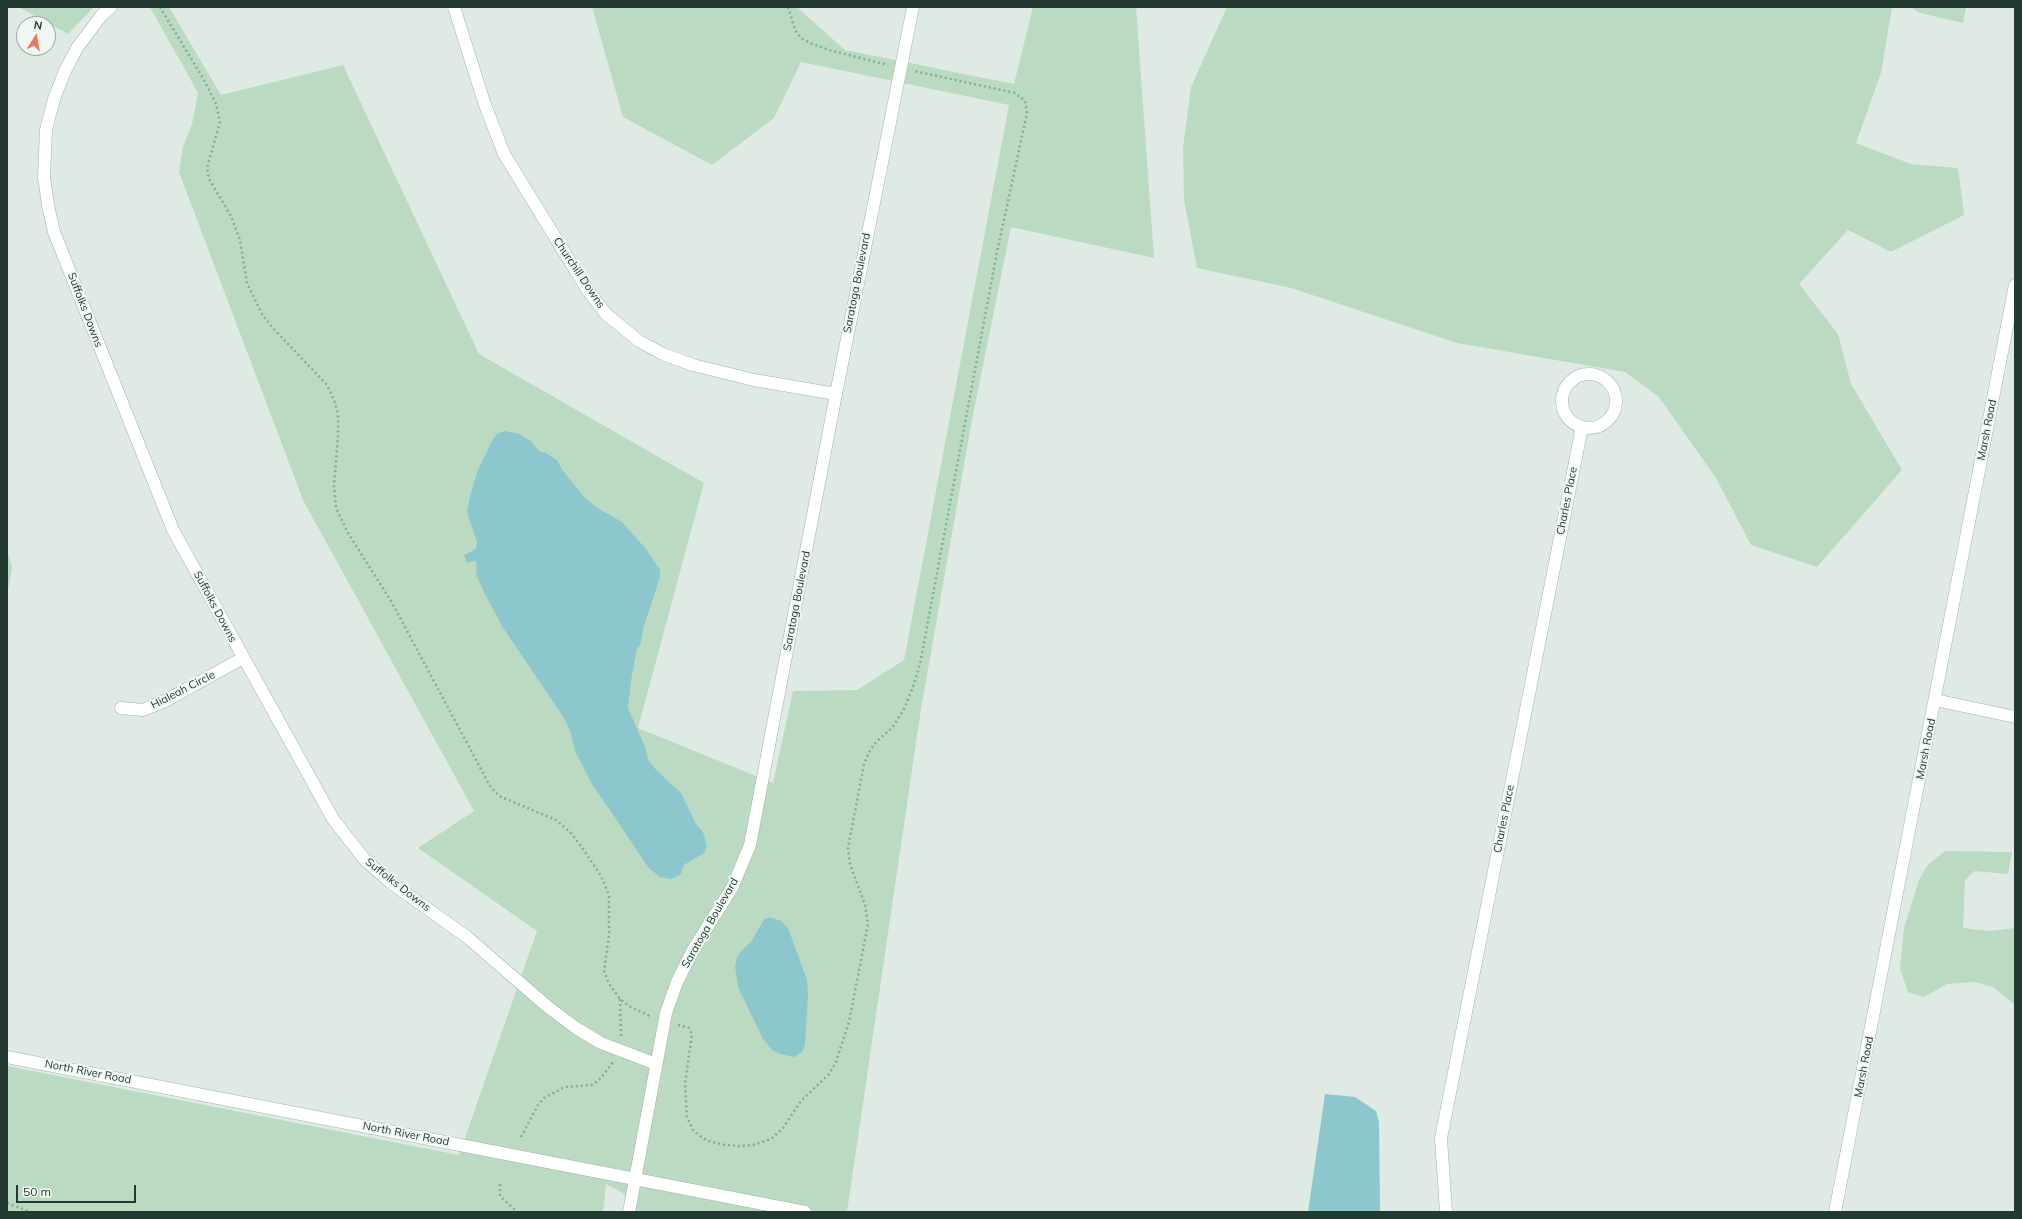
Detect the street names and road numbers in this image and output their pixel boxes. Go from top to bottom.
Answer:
street label: Saratoga Boulevard [841,232,873,334]
street label: Churchill Downs [550,235,608,311]
street label: Suffolks Downs [65,271,105,349]
street label: Marsh Road [1975,398,1999,462]
street label: Charles Place [1554,466,1580,536]
street label: Saratoga Boulevard [781,550,813,652]
street label: Suffolks Downs [191,569,239,645]
street label: Hialeah Circle [149,668,217,712]
street label: Marsh Road [1914,717,1938,781]
street label: Charles Place [1491,784,1517,854]
street label: Suffolks Downs [363,855,433,915]
street label: Saratoga Boulevard [679,876,741,970]
street label: Marsh Road [1852,1035,1876,1099]
street label: North River Road [44,1057,132,1087]
street label: North River Road [362,1119,450,1149]

